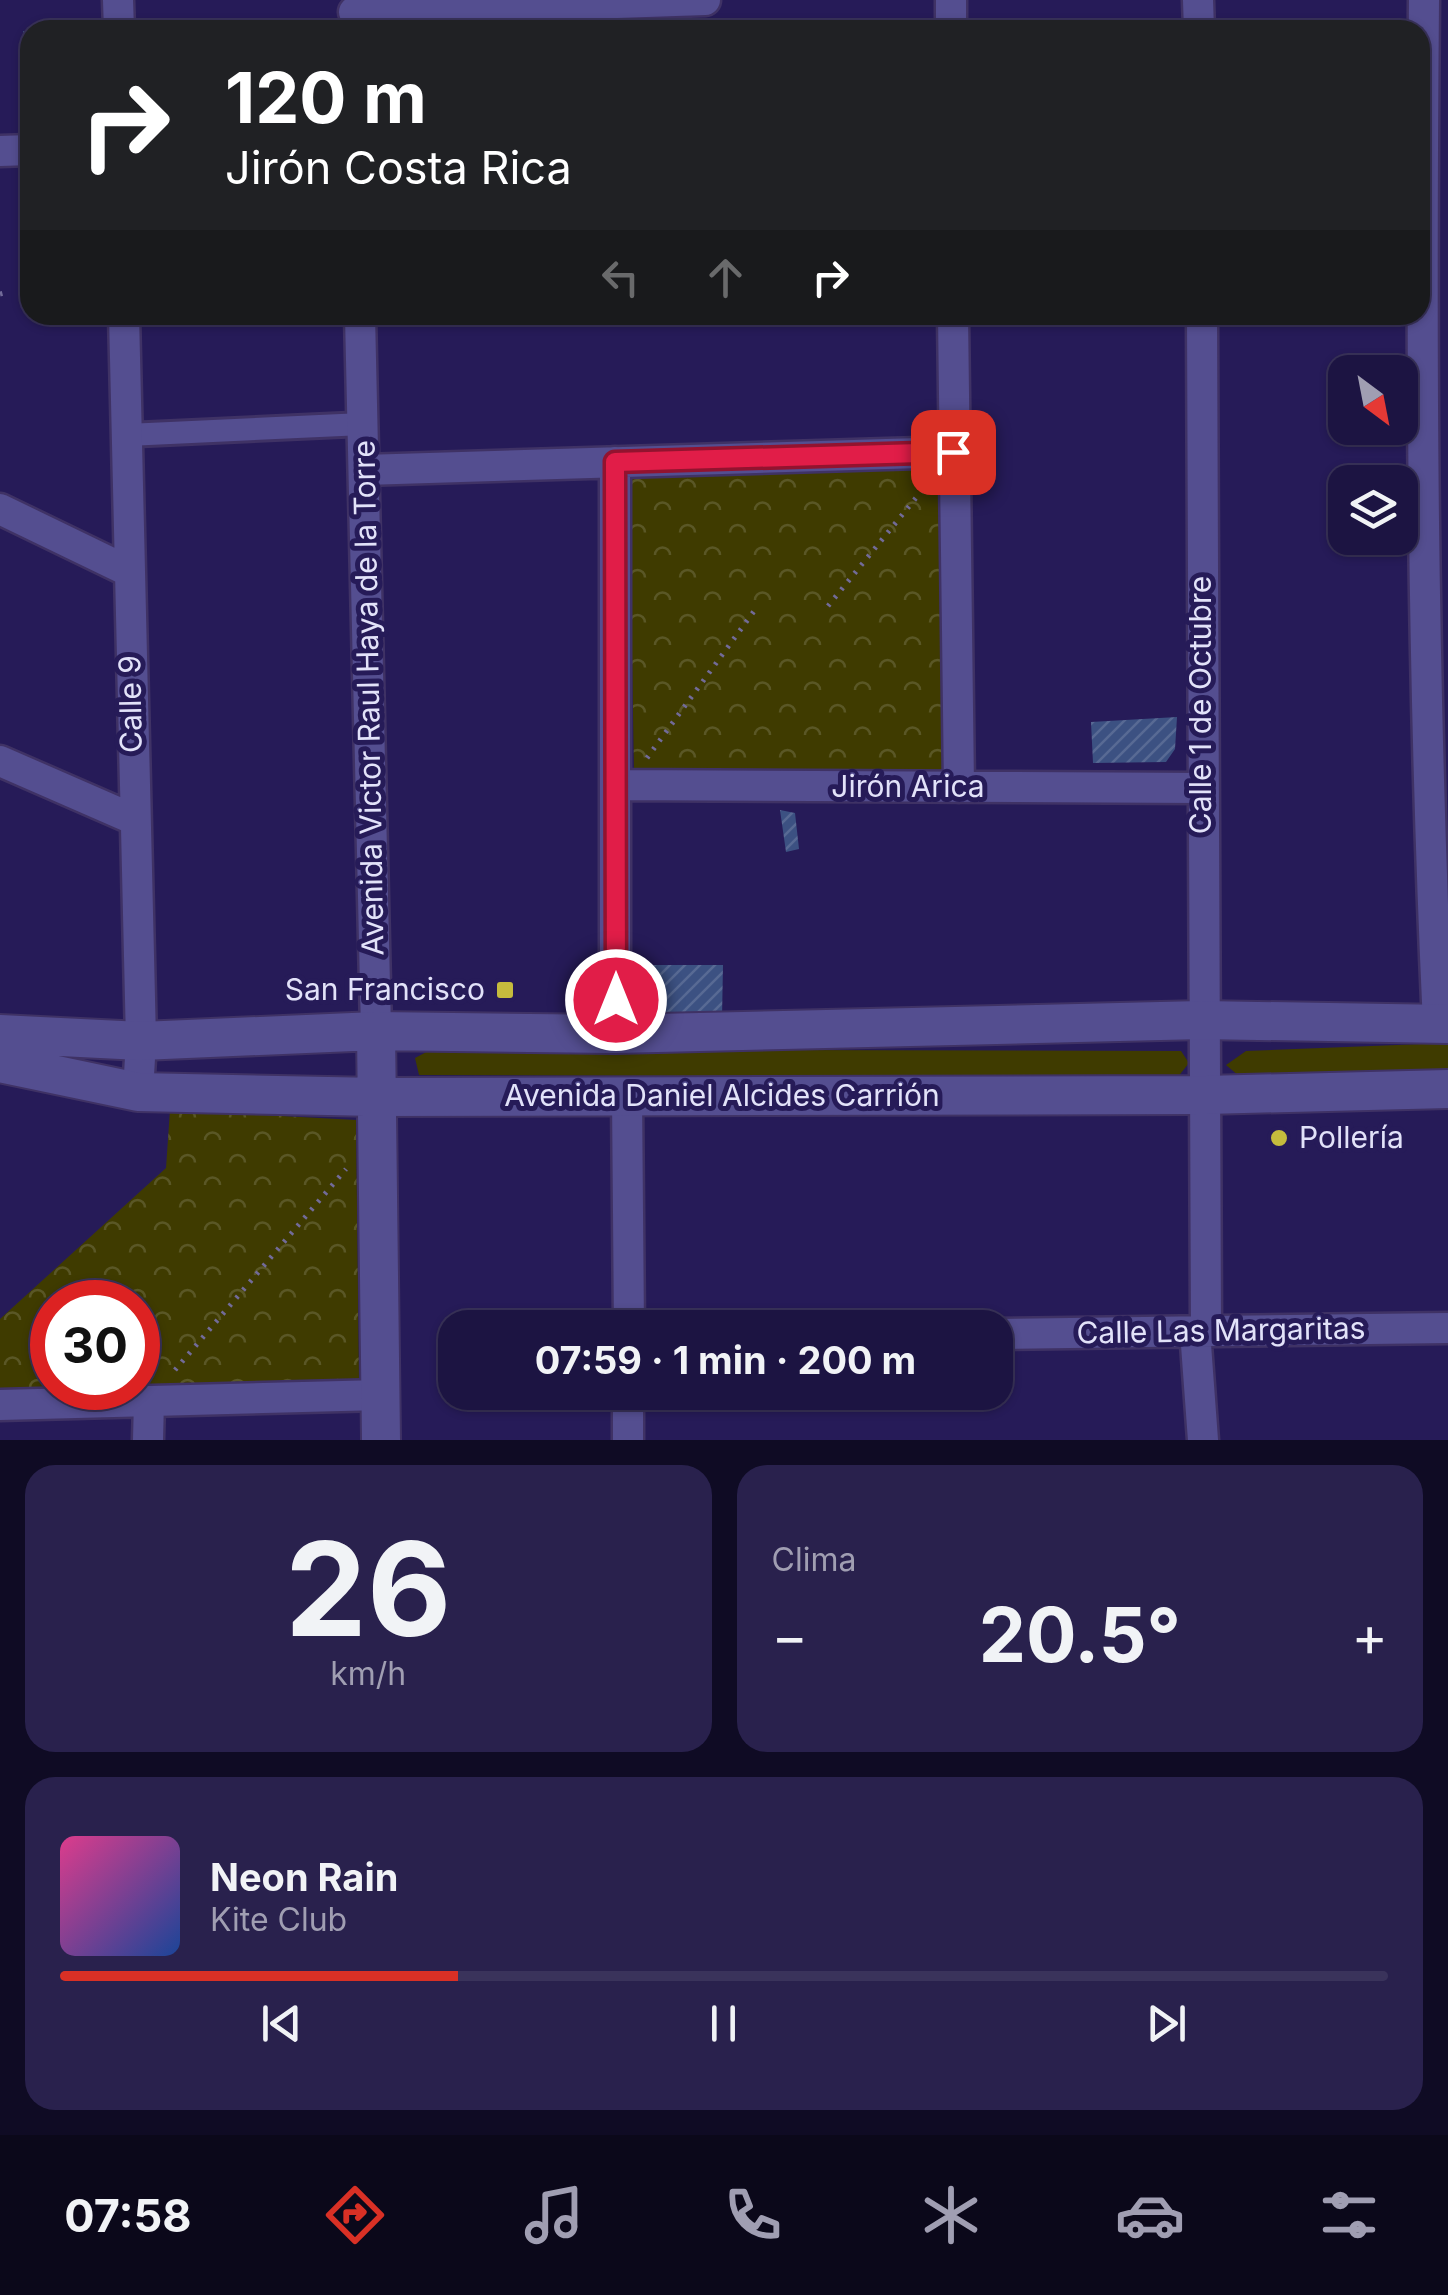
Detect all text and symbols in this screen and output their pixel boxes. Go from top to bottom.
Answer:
text: 120 m [225,55,427,140]
icon: right [60,60,190,190]
text: Jirón Costa Rica [225,140,572,195]
icon: left [593,250,648,305]
icon: ahead [698,250,753,305]
icon: right [803,250,858,305]
north arrow [1328,355,1418,445]
map controls [1328,355,1418,555]
pin [911,410,996,495]
icon: arrive [926,425,981,480]
street label: Avenida Victor Raul Haya de la Torre [346,440,390,956]
button: layers [1328,465,1418,555]
street label: Calle 1 de Octubre [1182,576,1218,834]
street label: Calle 9 [111,655,149,753]
street label: Jirón Arica [831,768,985,804]
position arrow [564,948,668,1052]
place label: San Francisco [285,971,485,1007]
marker: San Francisco [494,979,516,1001]
street label: Avenida Daniel Alcides Carrión [504,1077,940,1113]
place label: Pollería [1299,1119,1404,1155]
marker: Pollería [1268,1127,1290,1149]
speed limit sign: 30 [30,1280,160,1410]
street label: Calle Las Margaritas [1076,1309,1366,1351]
text: 07:59 · 1 min · 200 m [535,1337,916,1383]
text: 26 [285,1510,451,1667]
text: Clima [772,1540,856,1579]
text: 20.5° [979,1589,1181,1680]
text: − [772,1603,808,1669]
text: + [1352,1603,1388,1669]
text: km/h [330,1654,406,1693]
text: Neon Rain [210,1854,398,1900]
text: Kite Club [210,1900,347,1939]
icon: previous [254,1996,309,2051]
icon: pause [696,1996,751,2051]
icon: next [1139,1996,1194,2051]
icon: directions [320,2180,390,2250]
icon: music [519,2180,589,2250]
icon: phone [718,2180,788,2250]
icon: climate [916,2180,986,2250]
icon: car [1115,2180,1185,2250]
icon: filters [1314,2180,1384,2250]
text: 07:58 [64,2188,192,2243]

